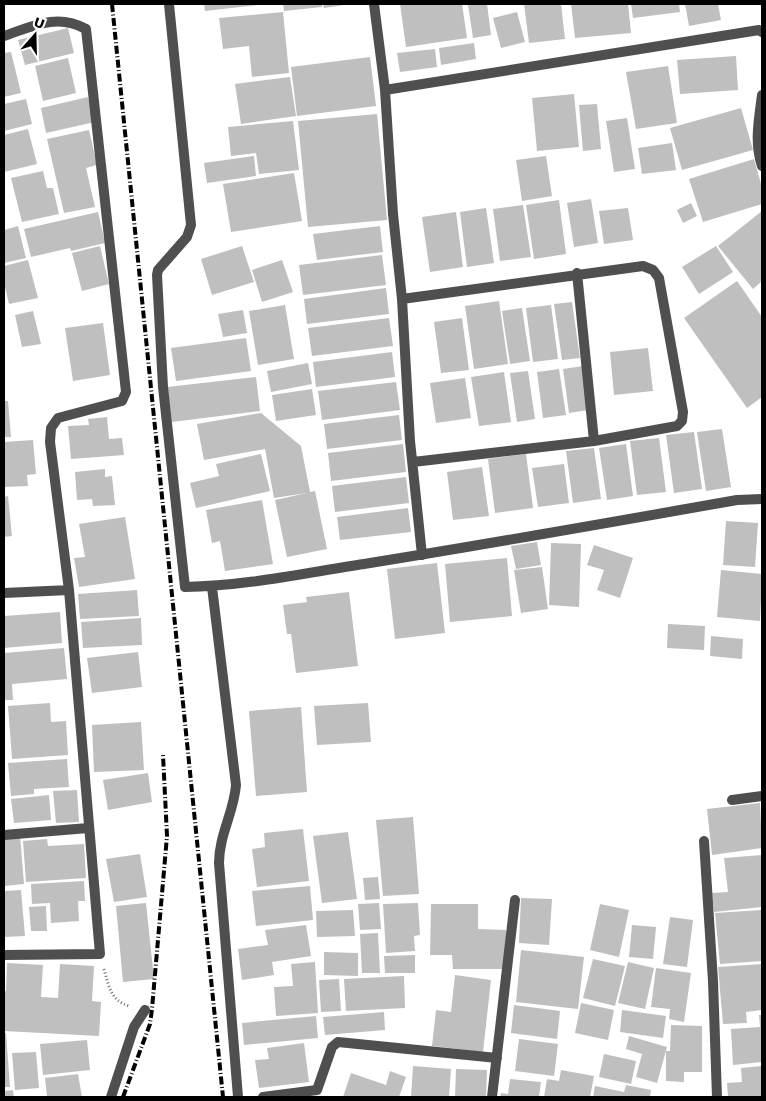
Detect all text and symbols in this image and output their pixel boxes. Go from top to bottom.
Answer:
north arrow [10,10,60,60]
text: U [32,14,47,32]

